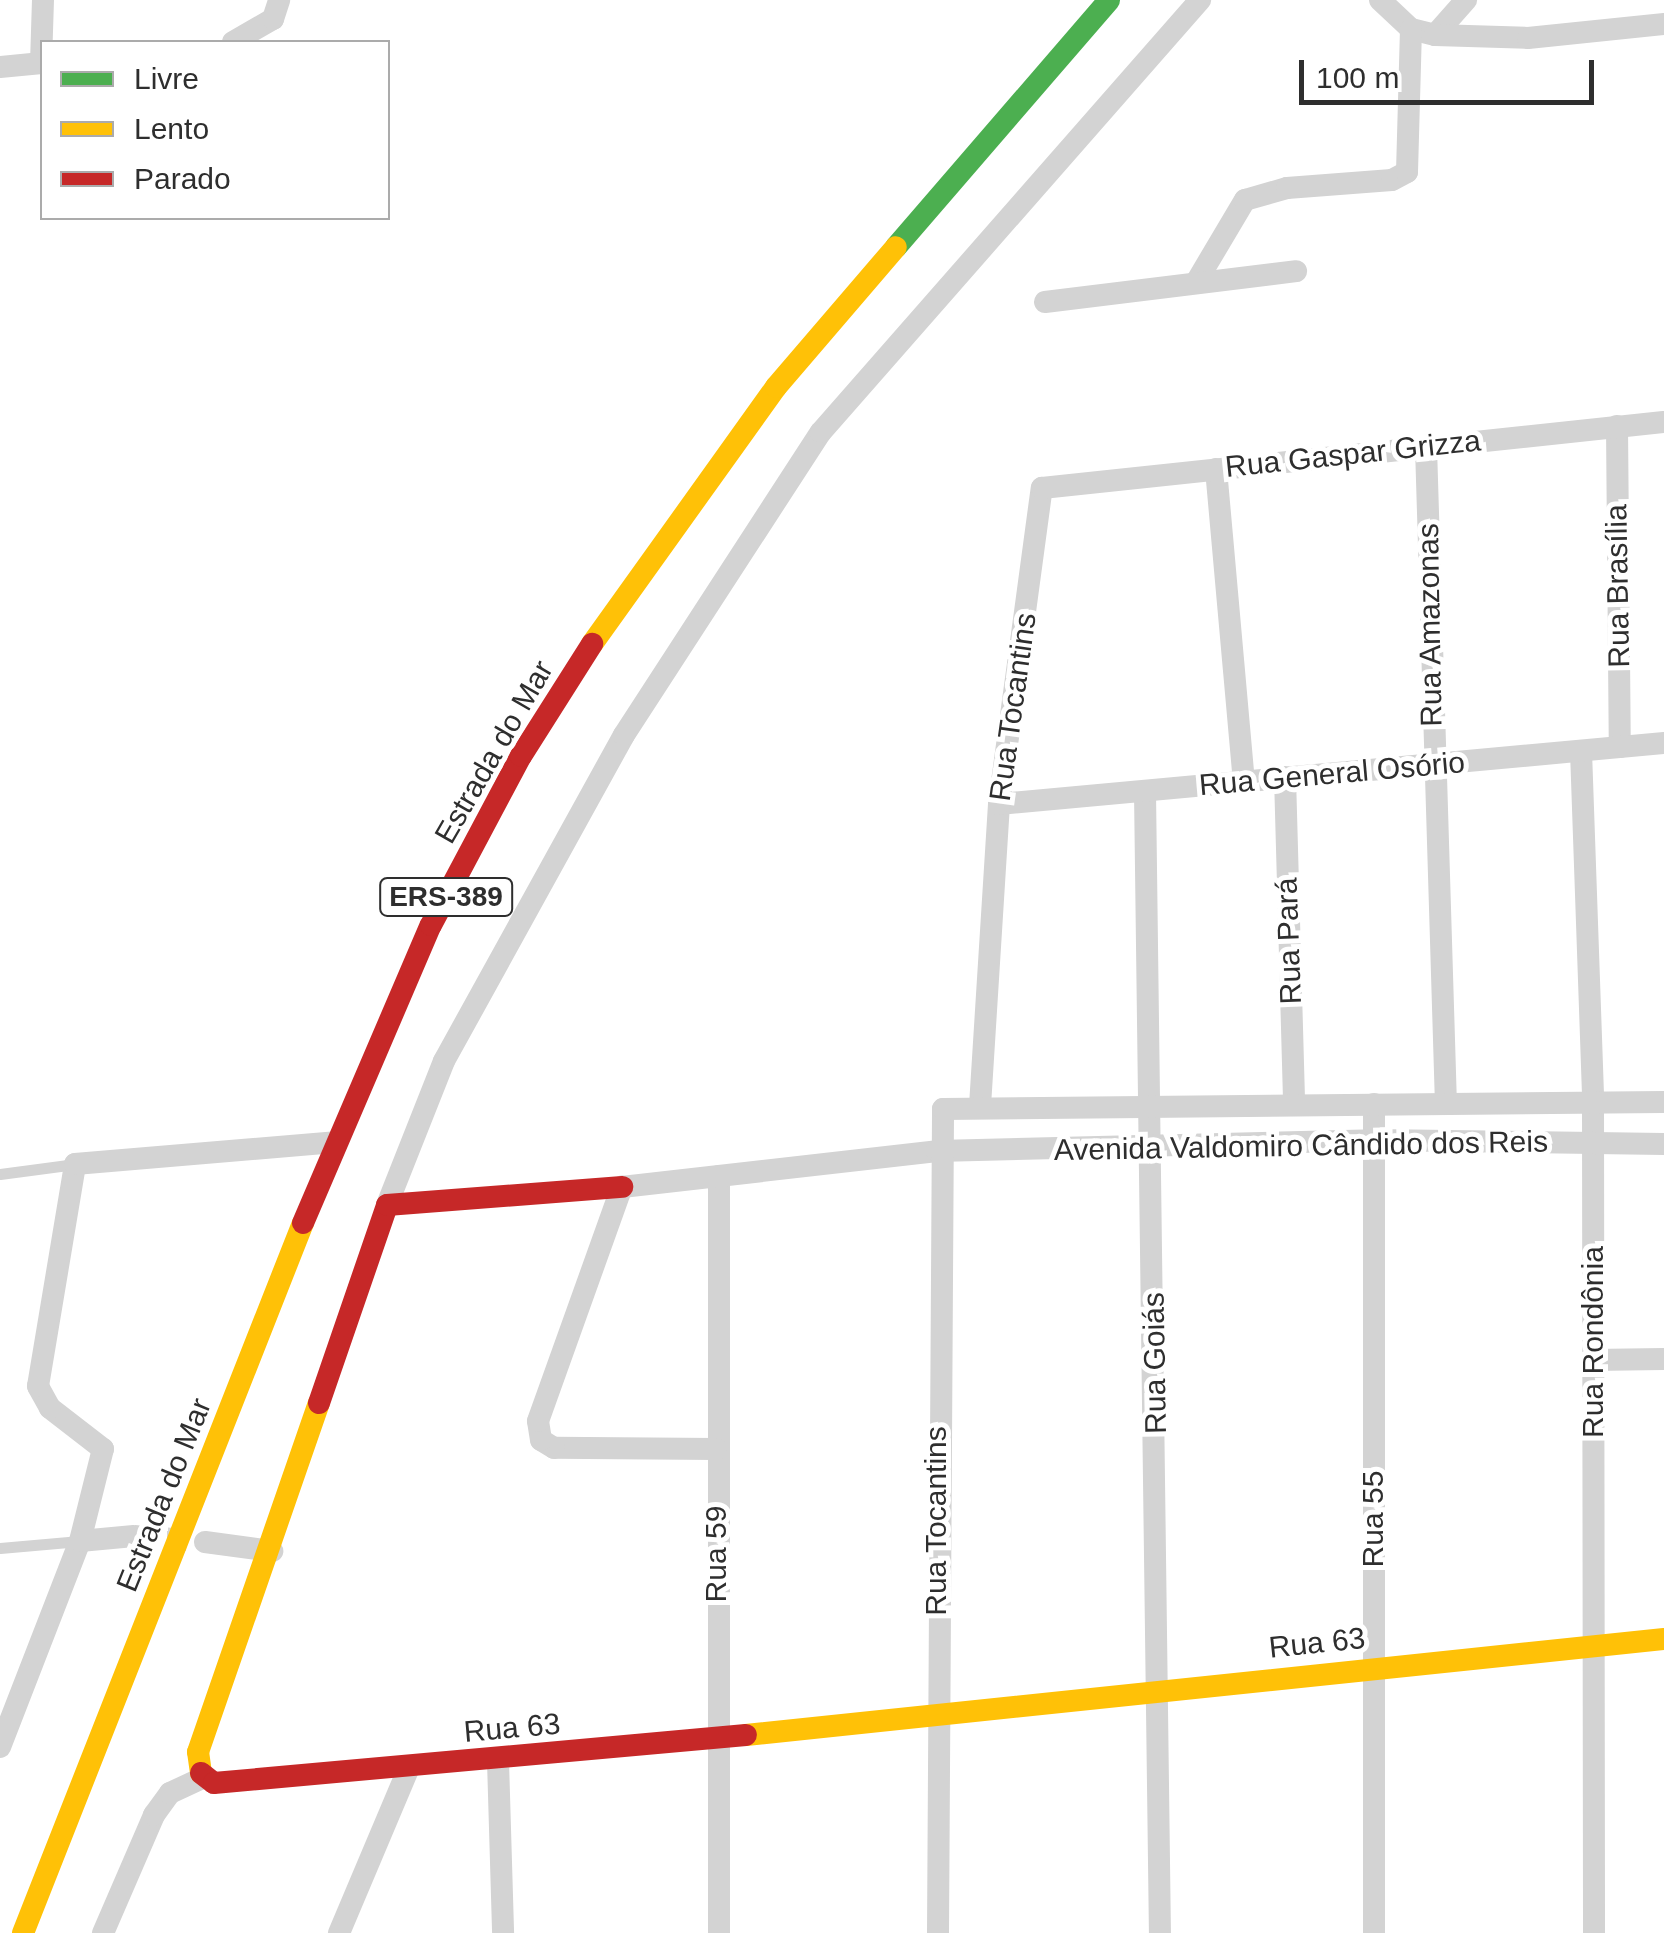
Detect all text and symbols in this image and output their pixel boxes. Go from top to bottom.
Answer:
legend [40,40,390,220]
scale bar [1304,40,1599,102]
text: 100 m [1316,61,1399,94]
text: Livre [134,62,199,95]
text: Lento [134,112,209,145]
text: Parado [134,162,231,195]
street label: Rua Gaspar Grizza [1223,423,1483,485]
street label: Rua Brasília [1599,504,1637,668]
street label: Rua Amazonas [1410,522,1450,728]
street label: Rua Tocantins [982,610,1044,804]
street label: Estrada do Mar [427,654,561,850]
street label: Rua General Osório [1198,744,1466,804]
road number: ERS-389 [378,874,514,920]
street label: Rua Pará [1269,877,1309,1005]
street label: Avenida Valdomiro Cândido dos Reis [1054,1124,1548,1168]
street label: Rua Rondônia [1575,1246,1611,1438]
street label: Rua Goiás [1136,1292,1174,1434]
street label: Estrada do Mar [109,1393,219,1597]
street label: Rua Tocantins [918,1426,954,1616]
street label: Rua 55 [1355,1471,1391,1567]
street label: Rua 59 [698,1506,734,1602]
street label: Rua 63 [1267,1620,1367,1666]
street label: Rua 63 [462,1706,562,1750]

